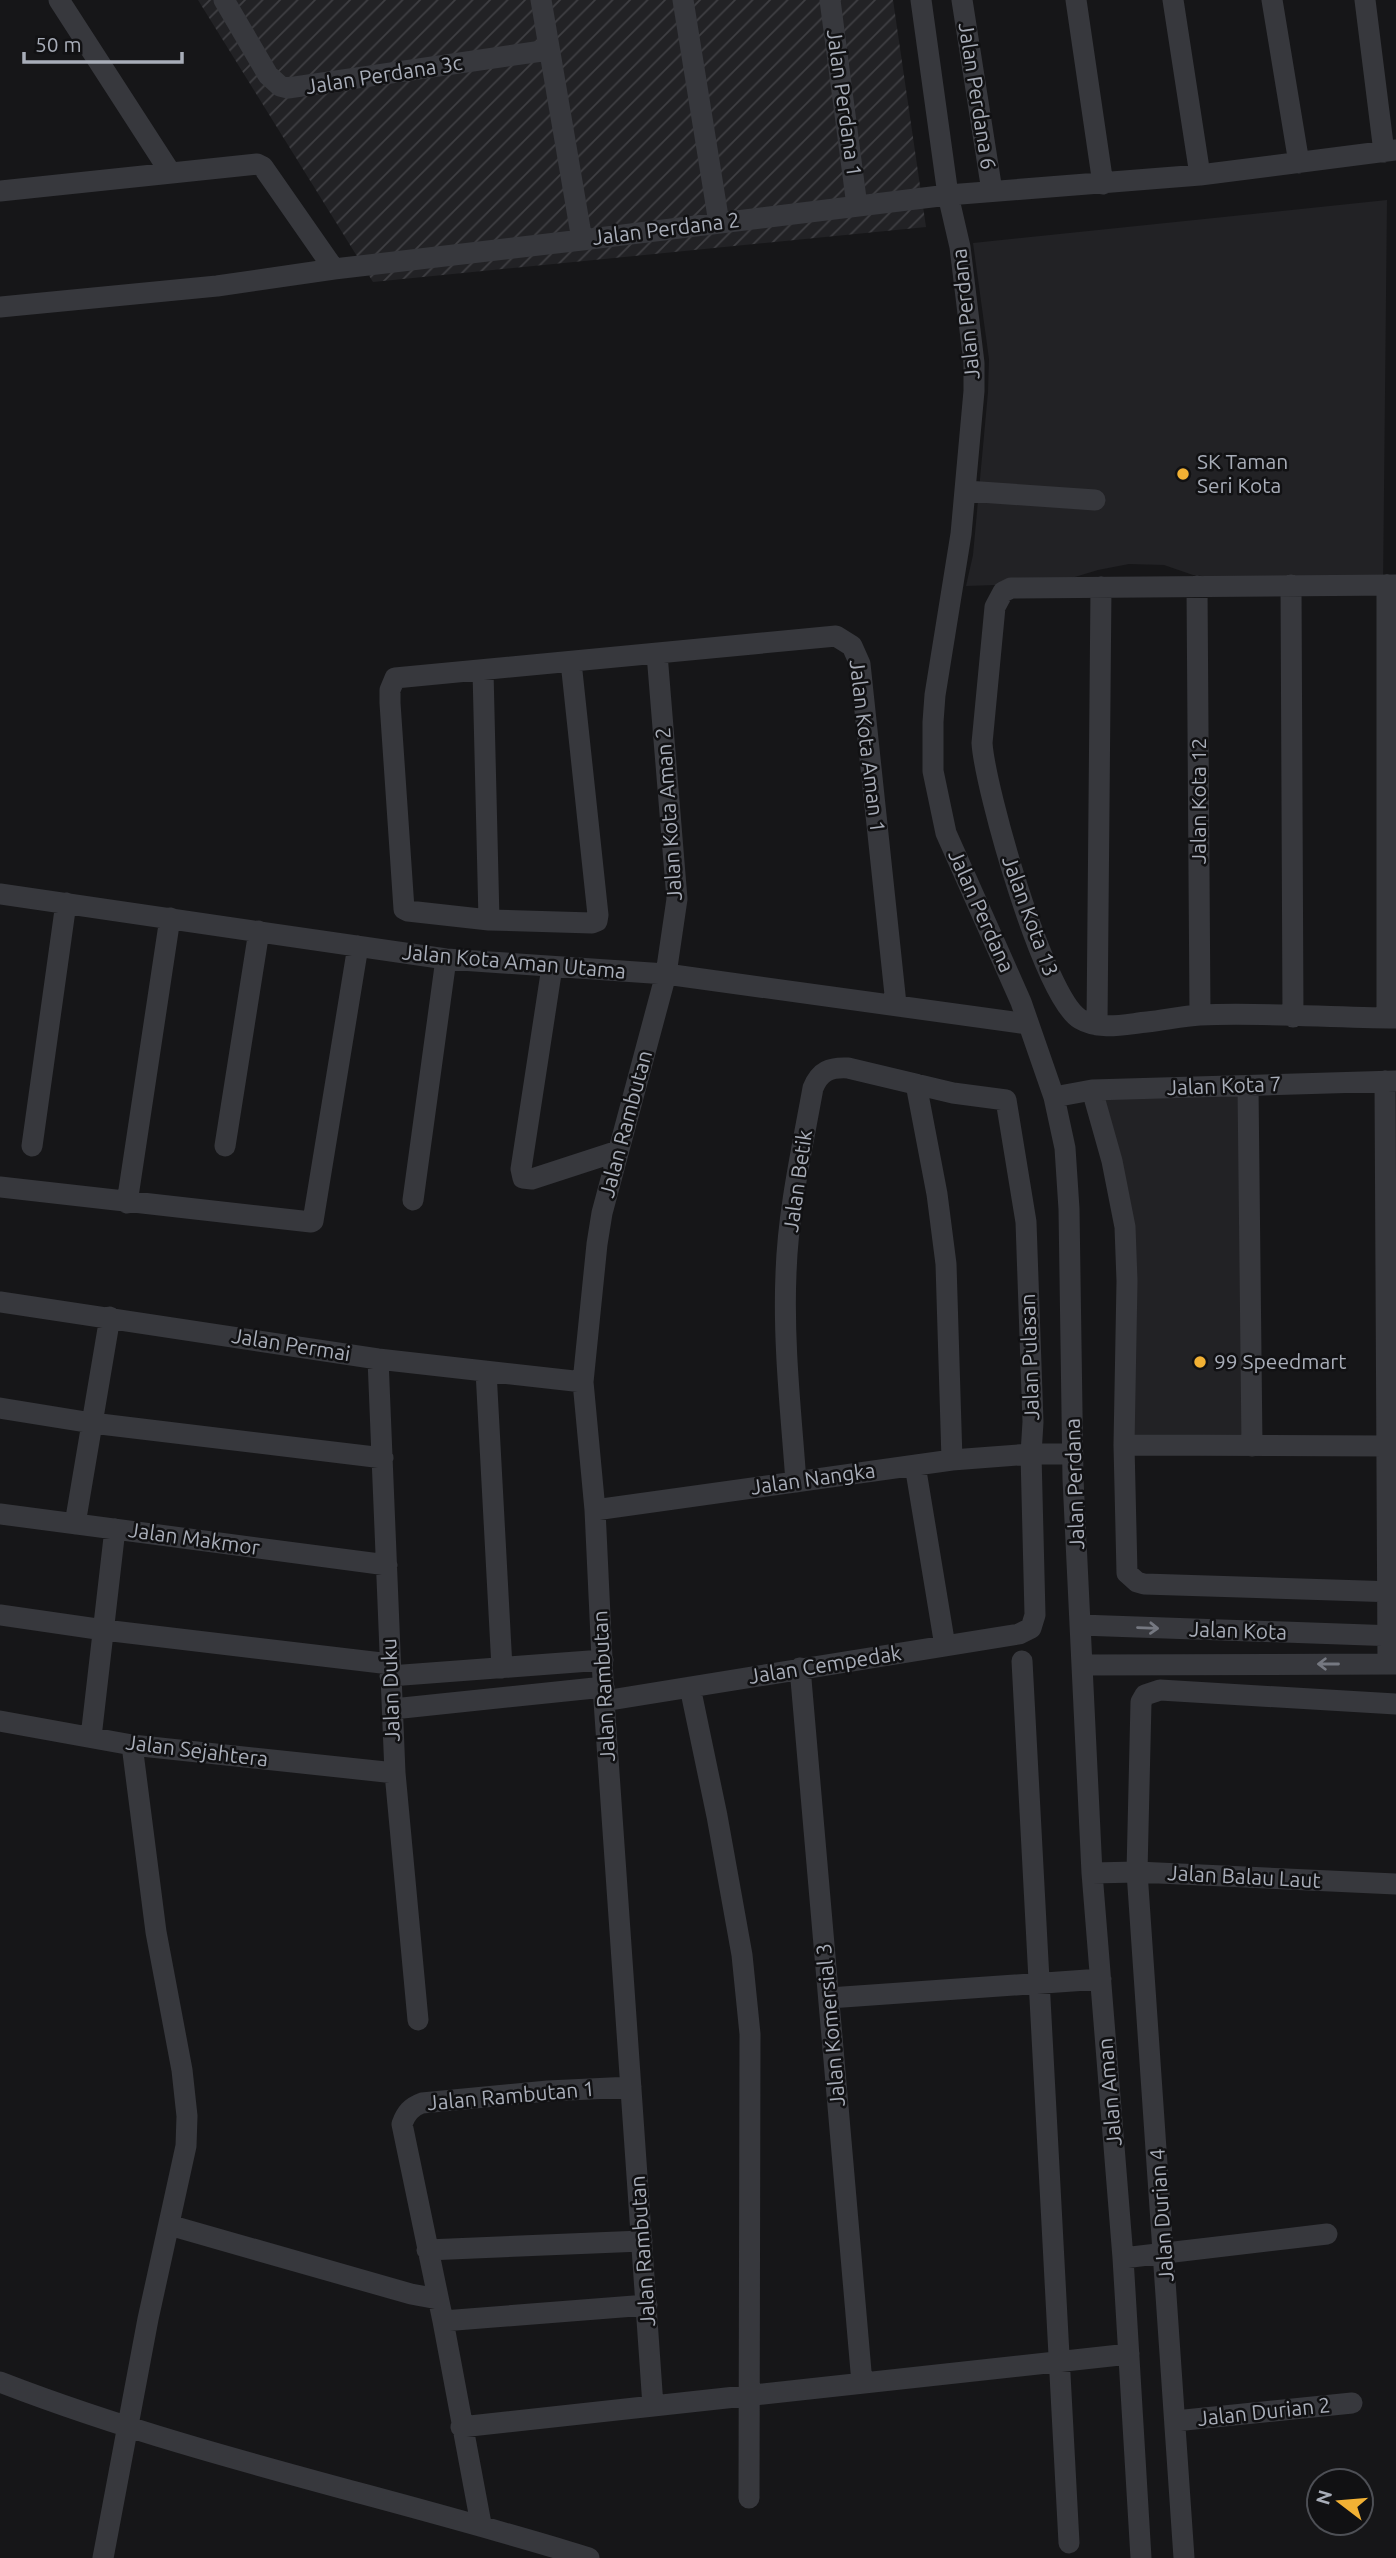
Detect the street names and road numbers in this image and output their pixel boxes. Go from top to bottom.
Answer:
street label: Jalan Perdana 6 [955,21,1001,171]
street label: Jalan Perdana 1 [823,28,867,178]
street label: Jalan Perdana 3c [304,50,464,98]
street label: Jalan Perdana 2 [591,207,741,249]
street label: Jalan Perdana [946,247,984,381]
street label: Jalan Kota Aman 1 [845,658,891,834]
street label: Jalan Kota Aman 2 [650,726,686,902]
street label: Jalan Kota 12 [1186,738,1210,864]
street label: Jalan Perdana [944,846,1020,976]
street label: Jalan Kota 13 [998,852,1064,979]
street label: Jalan Kota Aman Utama [401,939,627,983]
street label: Jalan Rambutan [594,1047,656,1200]
street label: Jalan Kota 7 [1166,1071,1282,1099]
street label: Jalan Betik [778,1128,816,1234]
street label: Jalan Pulasan [1015,1293,1043,1421]
street label: Jalan Permai [230,1323,352,1365]
street label: Jalan Perdana [1060,1418,1088,1550]
street label: Jalan Nangka [749,1457,877,1499]
street label: Jalan Makmor [127,1517,261,1559]
street label: Jalan Rambutan [587,1610,619,1762]
street label: Jalan Kota [1189,1616,1287,1644]
street label: Jalan Duku [376,1638,404,1742]
street label: Jalan Cempedak [747,1640,903,1688]
street label: Jalan Sejahtera [125,1729,270,1771]
street label: Jalan Balau Laut [1167,1860,1321,1892]
street label: Jalan Komersial 3 [811,1942,849,2108]
street label: Jalan Aman [1092,2037,1126,2147]
street label: Jalan Rambutan 1 [426,2076,596,2114]
street label: Jalan Durian 4 [1144,2148,1178,2283]
street label: Jalan Rambutan [625,2175,659,2327]
street label: Jalan Durian 2 [1196,2392,1332,2430]

